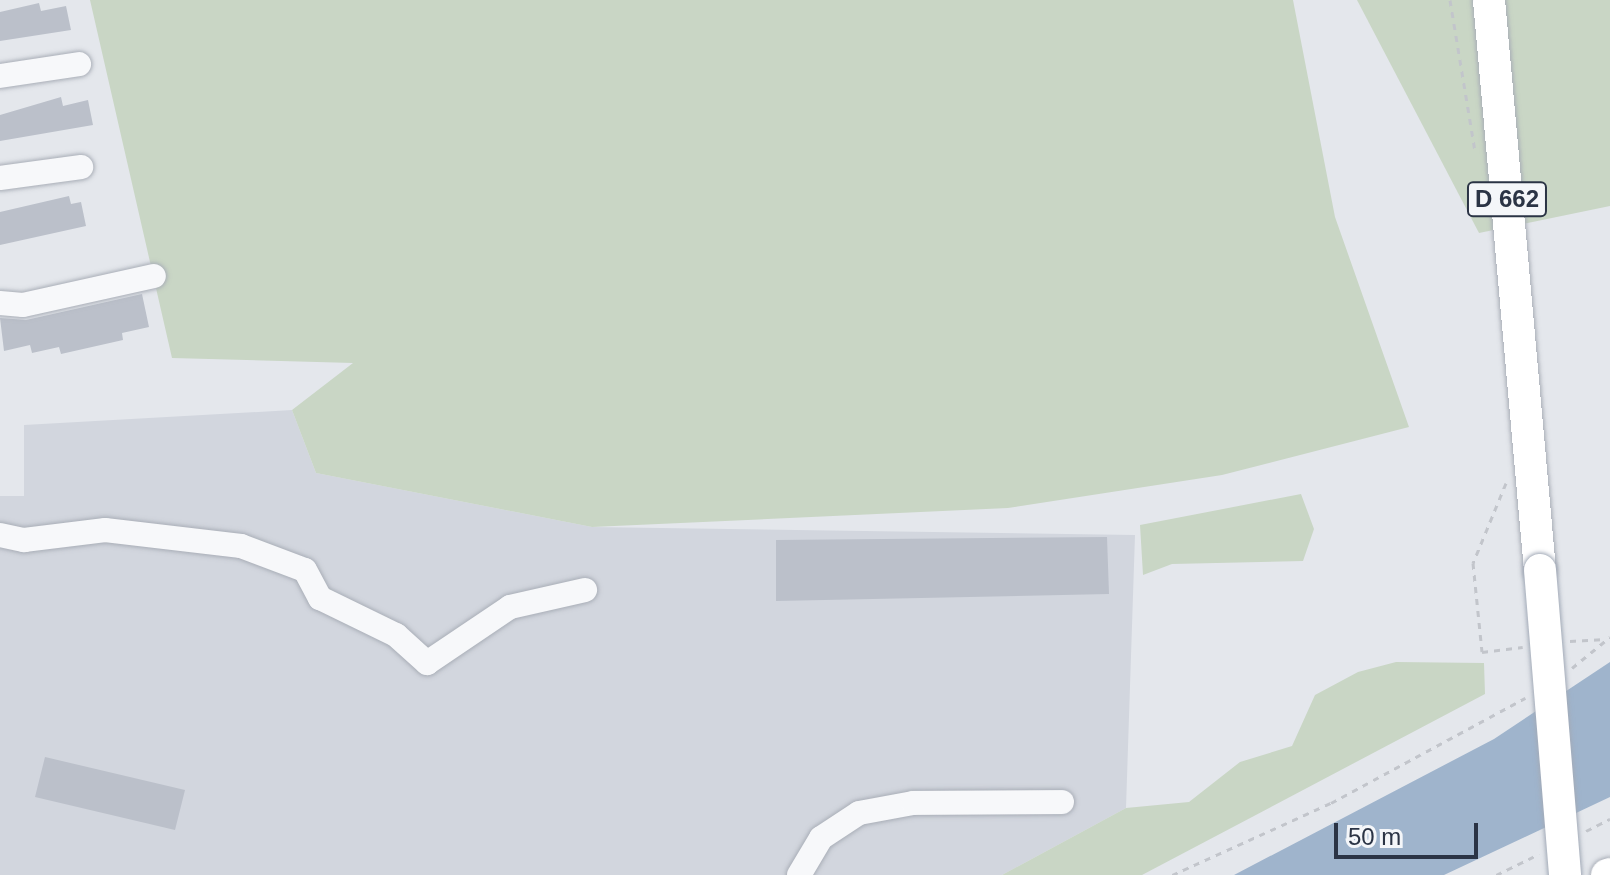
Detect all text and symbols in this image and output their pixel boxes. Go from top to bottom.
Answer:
road number: D 662 [1465,179,1549,219]
scale bar [1338,807,1482,857]
text: 50 m [1348,823,1401,850]

